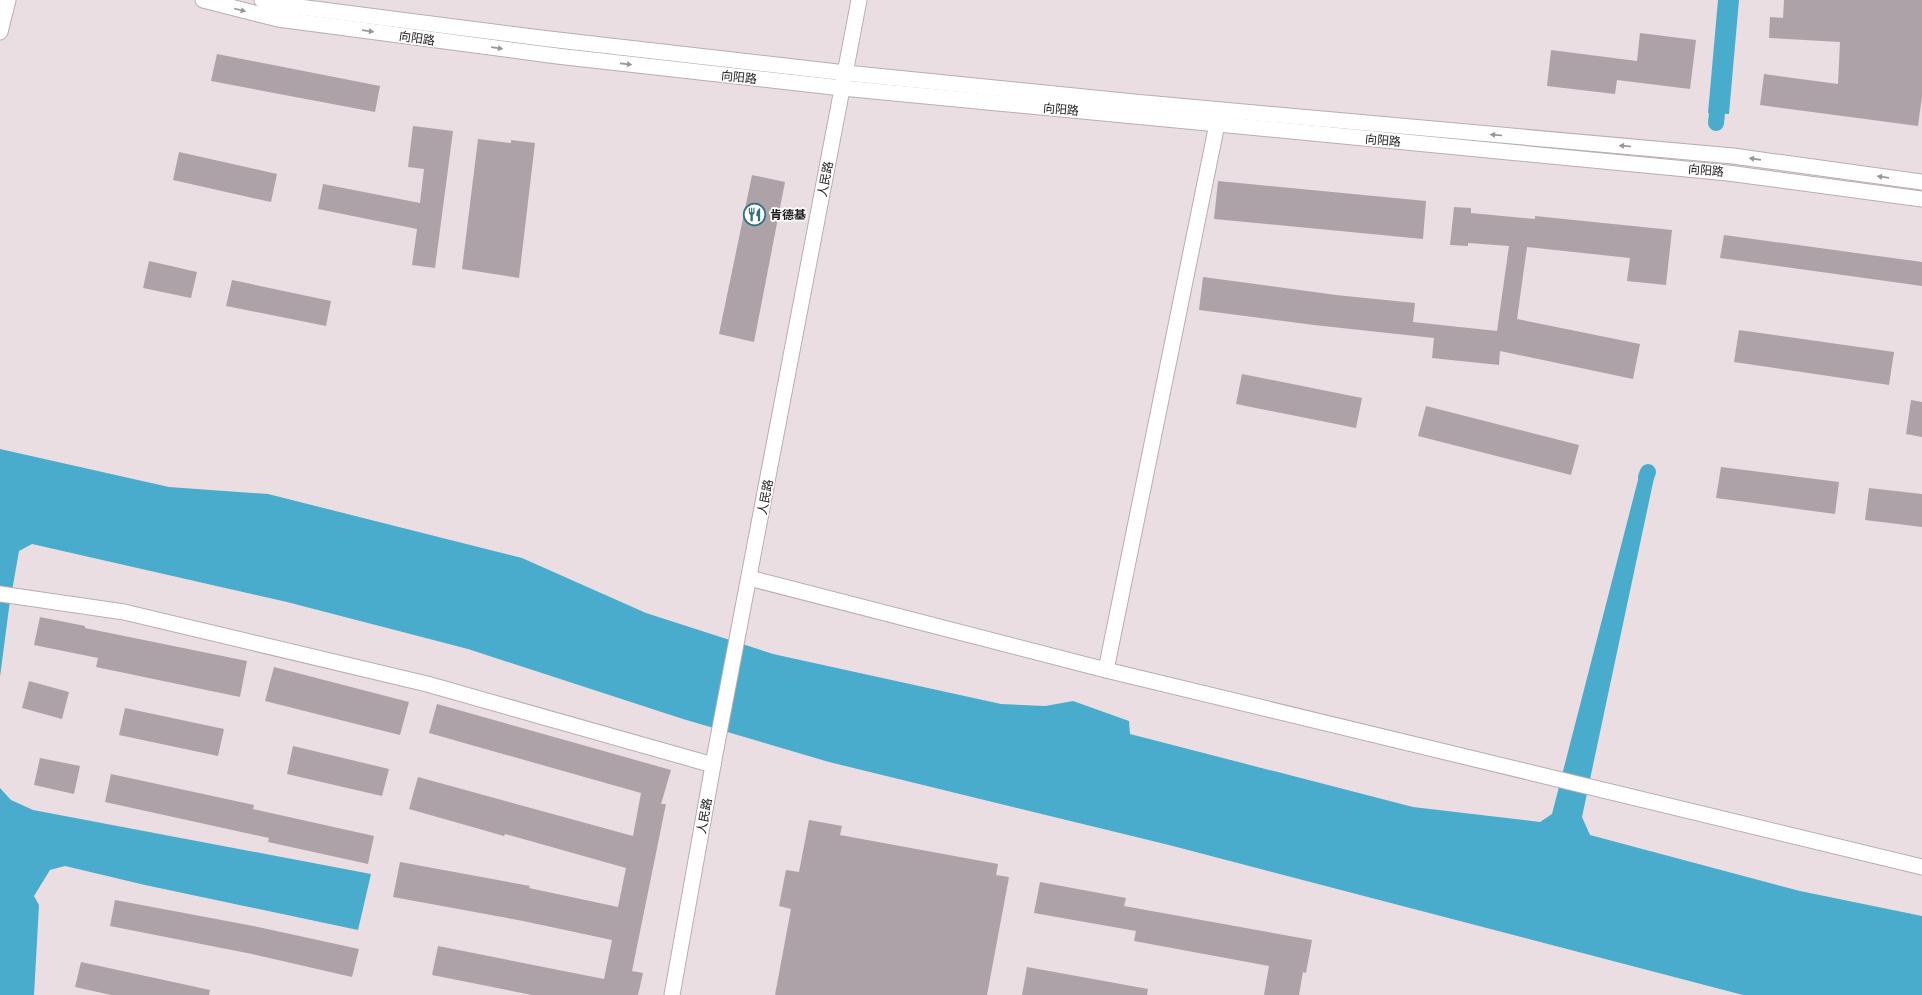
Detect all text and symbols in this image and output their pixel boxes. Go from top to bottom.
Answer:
one-way arrow [234,7,247,13]
one-way arrow [362,28,374,34]
street label: 向阳路 [398,28,436,48]
one-way arrow [491,45,503,51]
one-way arrow [620,61,632,67]
street label: 向阳路 [720,68,758,86]
street label: 向阳路 [1042,100,1080,118]
street label: 向阳路 [1364,131,1402,149]
one-way arrow [1490,131,1502,138]
one-way arrow [1619,143,1631,150]
one-way arrow [1748,156,1761,162]
street label: 人民路 [814,160,836,198]
street label: 向阳路 [1687,161,1725,179]
one-way arrow [1877,174,1889,180]
restaurant icon: 肯德基 [742,201,768,227]
place label: 肯德基 [770,207,806,222]
street label: 人民路 [754,478,776,516]
street label: 人民路 [693,797,715,835]

